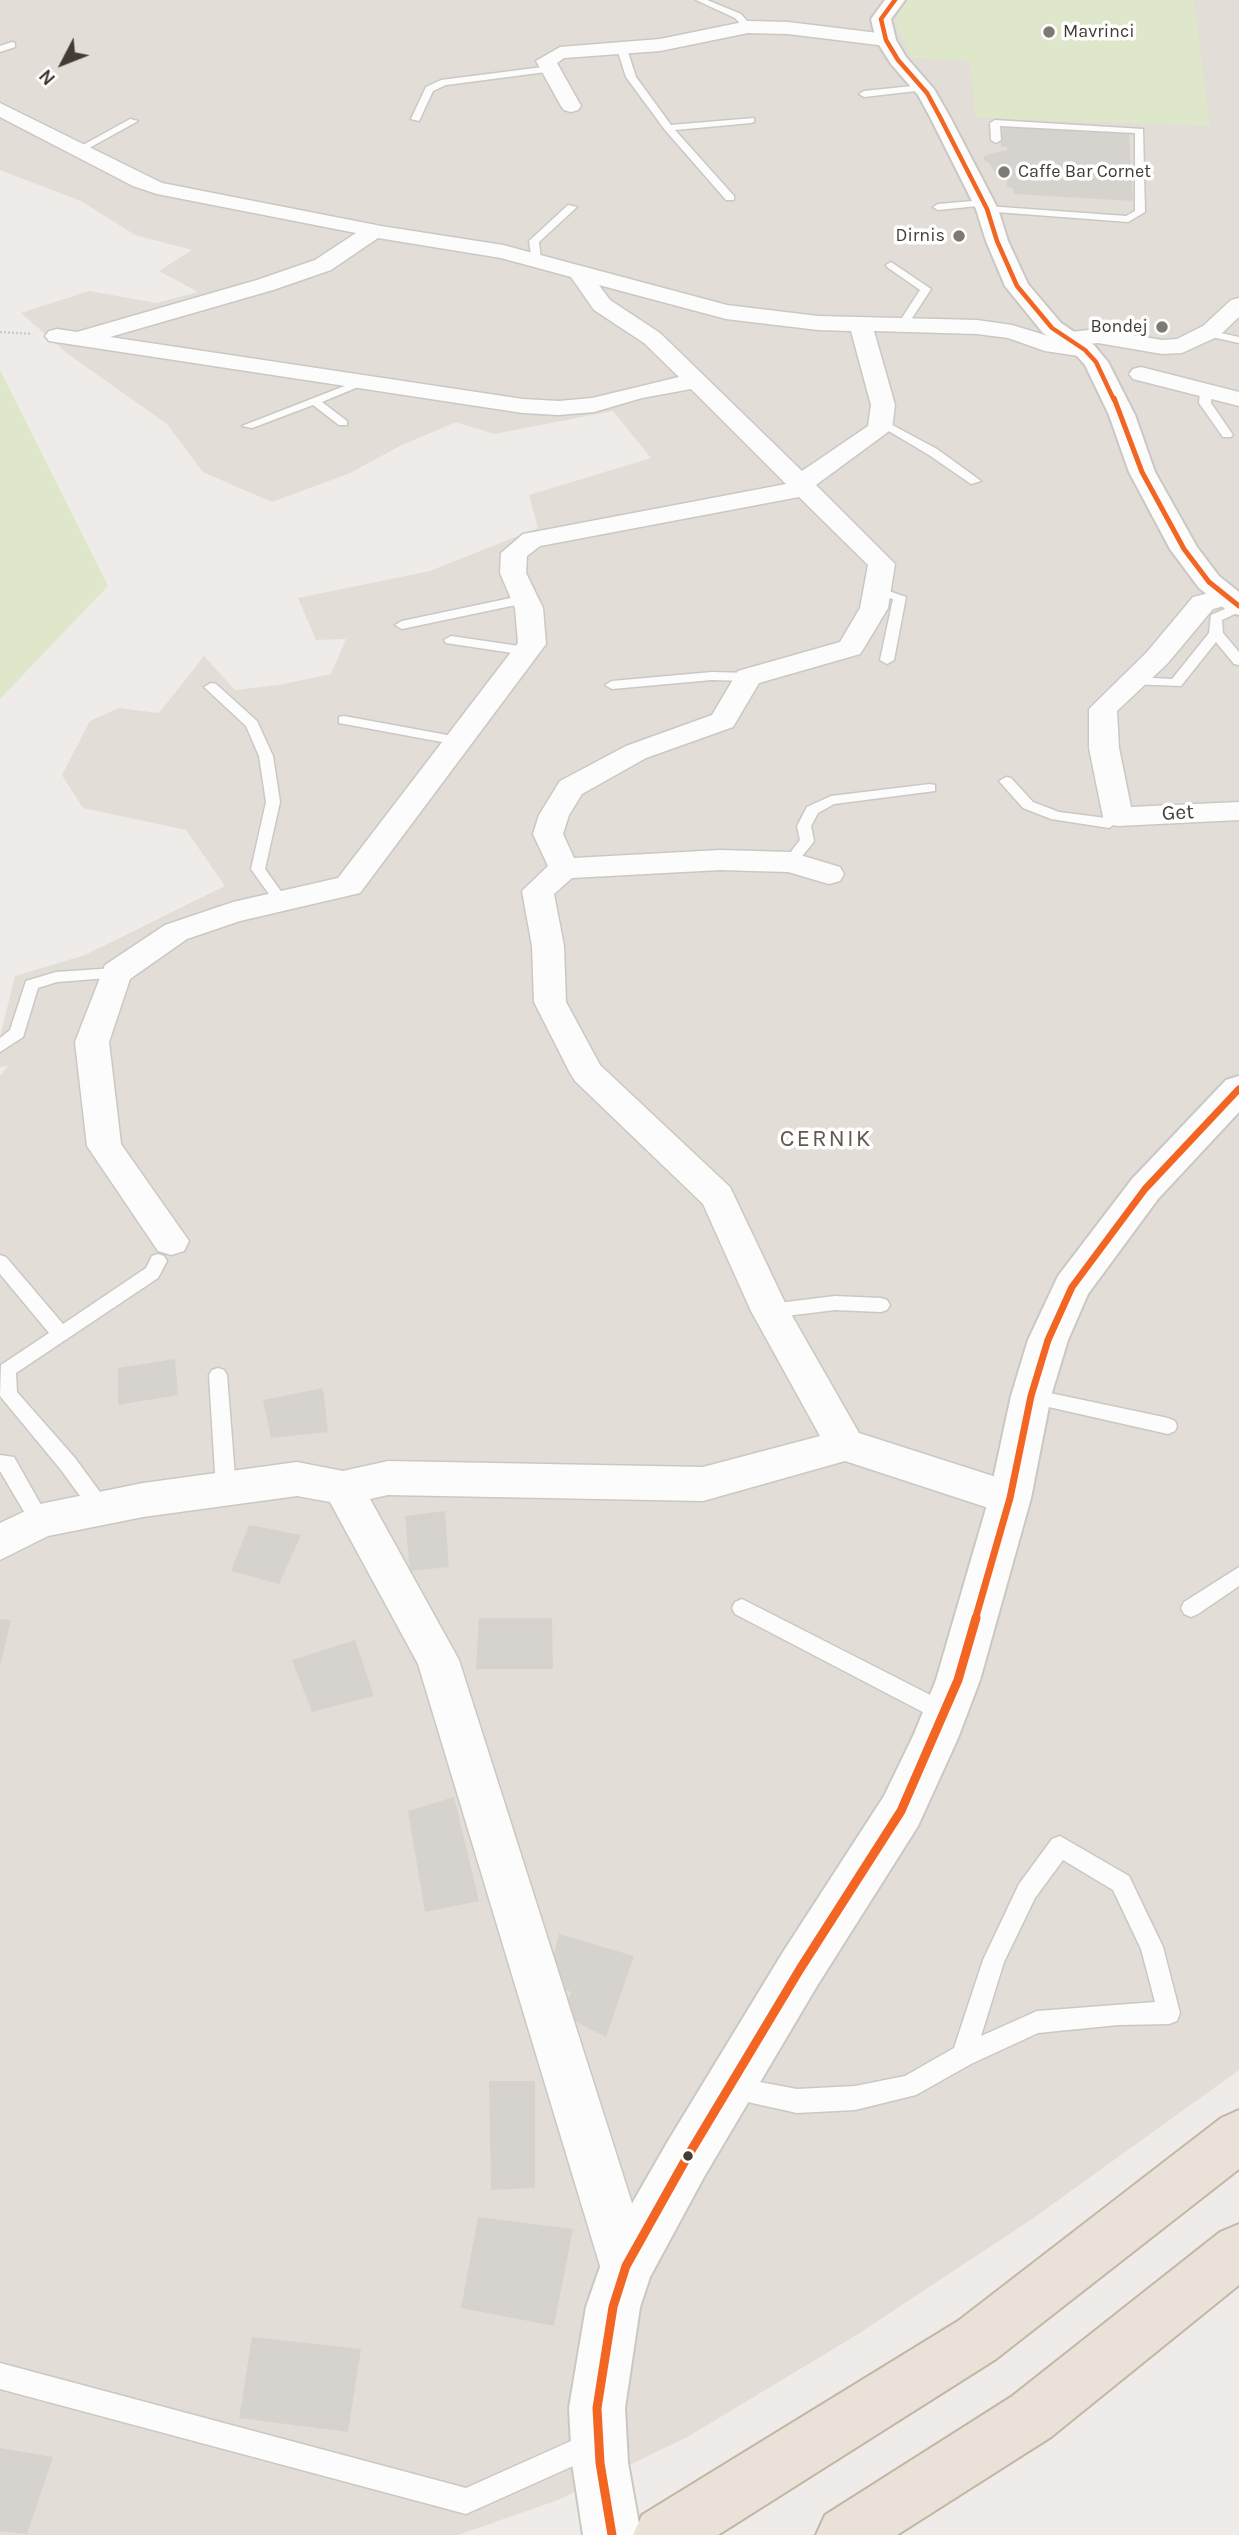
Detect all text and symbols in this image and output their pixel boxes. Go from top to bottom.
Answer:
place label: Mavrinci [1063,21,1135,43]
marker: Mavrinci [1041,24,1057,40]
north arrow [28,28,98,98]
text: N [35,65,60,89]
place label: Caffe Bar Cornet [1018,161,1151,183]
marker: Caffe Bar Cornet [996,164,1012,180]
place label: Dirnis [896,225,945,247]
marker: Dirnis [951,228,967,244]
place label: Bondej [1091,316,1148,338]
marker: Bondej [1154,319,1170,335]
street label: Get [1161,799,1195,827]
district label: CERNIK [780,1125,872,1153]
unlabelled marker [681,2149,695,2163]

